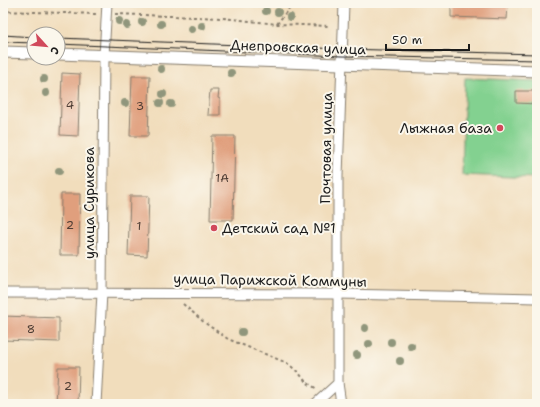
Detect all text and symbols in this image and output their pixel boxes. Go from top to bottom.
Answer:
north arrow [26,26,66,66]
scale bar [386,26,469,52]
text: 50 m [392,32,422,48]
street label: Днепровская улица [230,36,367,58]
text: С [46,44,63,57]
street label: Почтовая улица [316,92,336,204]
house number: 4 [66,97,74,113]
house number: 3 [136,98,144,114]
place label: Лыжная база [400,119,492,137]
marker: Лыжная база [495,123,505,133]
street label: улица Сурикова [80,147,98,259]
house number: 1А [215,170,229,186]
house number: 2 [66,217,74,233]
house number: 1 [136,218,142,234]
place label: Детский сад №1 [222,219,336,237]
marker: Детский сад №1 [209,223,219,233]
street label: улица Парижской Коммуны [173,269,367,291]
house number: 8 [27,321,35,337]
house number: 2 [64,378,72,394]

